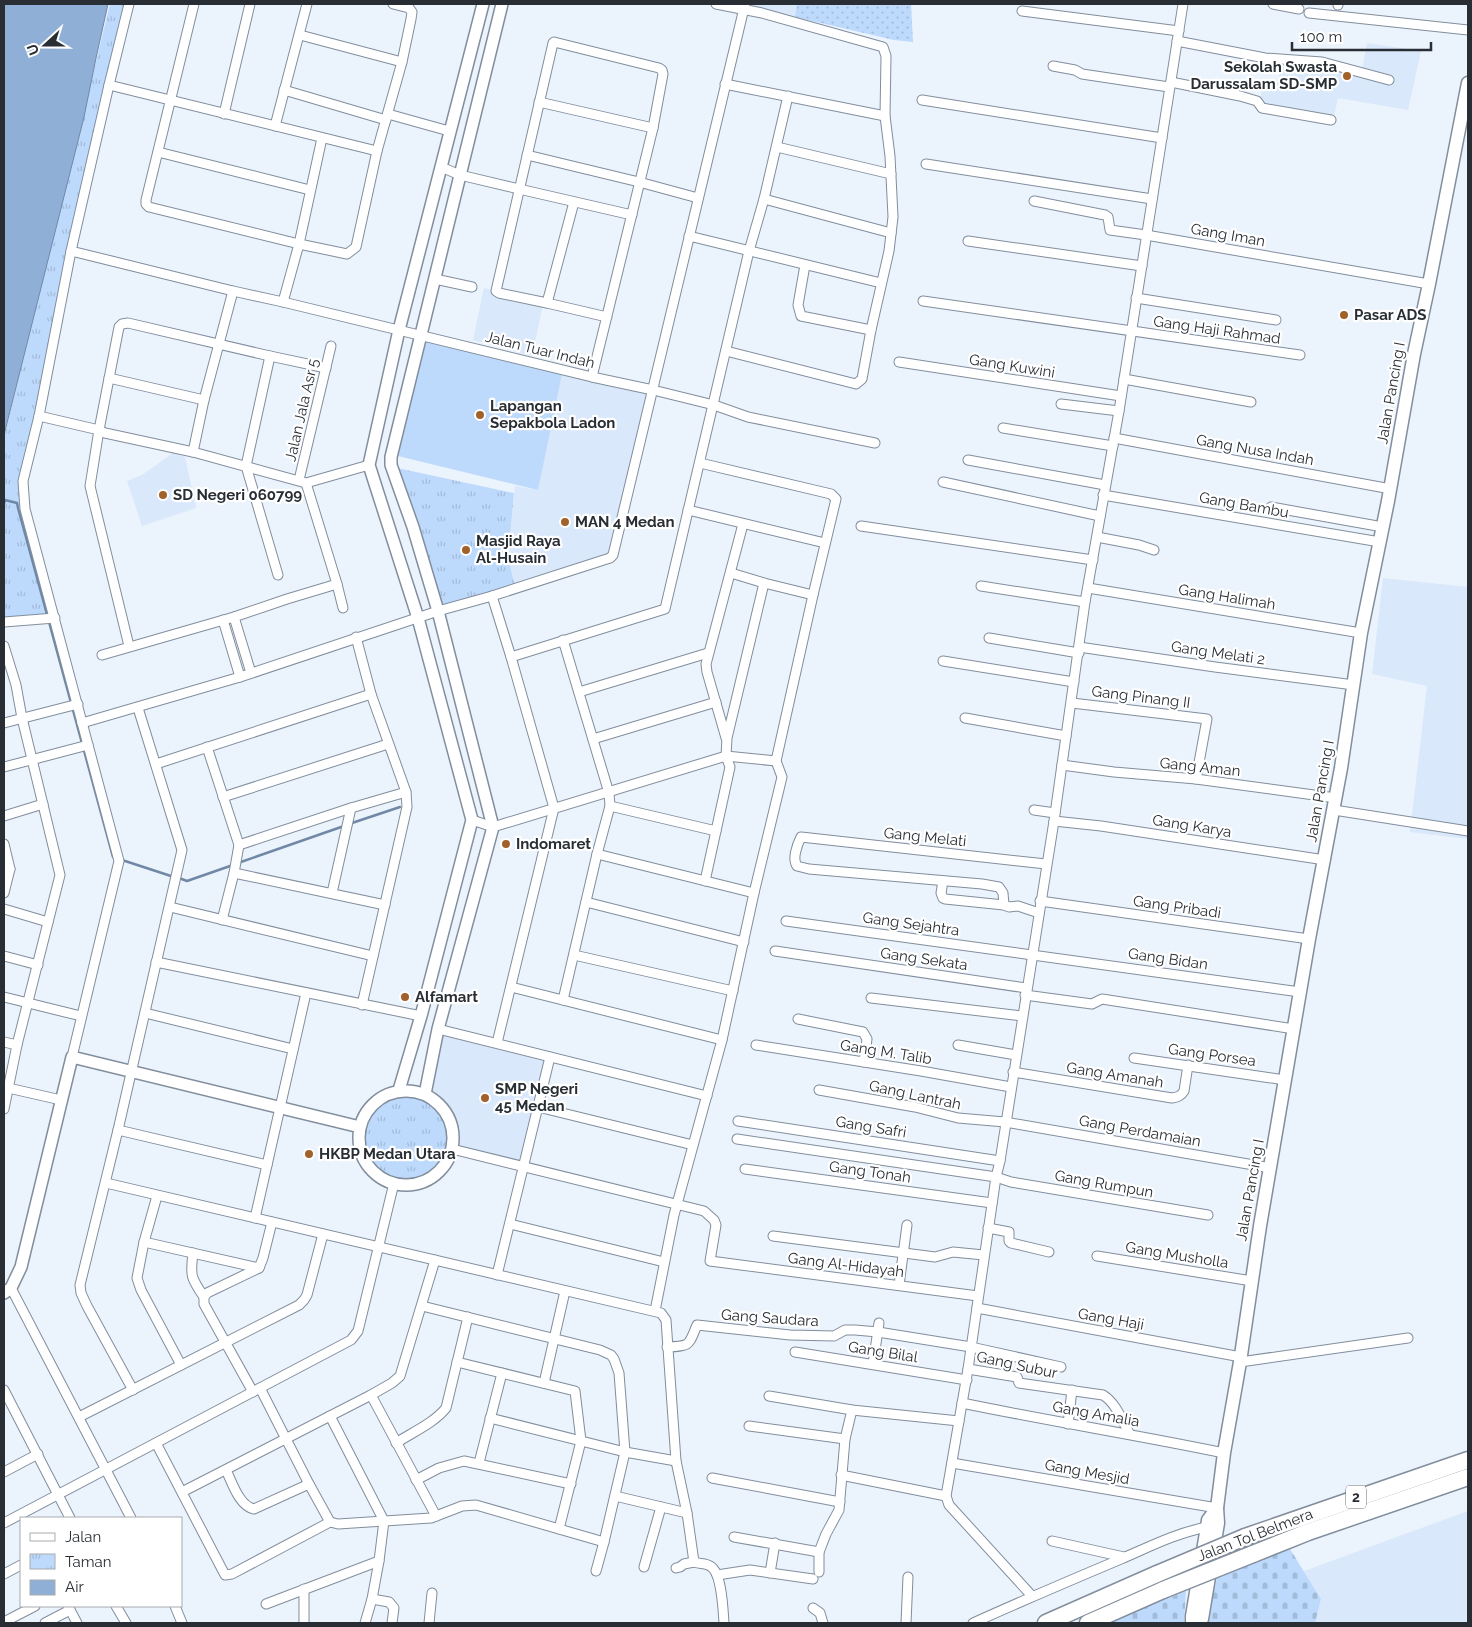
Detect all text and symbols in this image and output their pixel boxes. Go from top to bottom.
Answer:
north arrow [20,20,70,70]
scale bar [1292,20,1431,52]
text: 100 m [1300,28,1342,46]
text: U [24,42,42,57]
place label: Sekolah Swasta Darussalam SD-SMP [1191,58,1338,93]
marker: Sekolah Swasta Darussalam SD-SMP [1341,70,1353,82]
street label: Gang Iman [1189,220,1267,250]
place label: Pasar ADS [1354,306,1426,324]
marker: Pasar ADS [1338,309,1350,321]
street label: Gang Haji Rahmad [1152,312,1282,348]
street label: Jalan Tuar Indah [483,328,597,372]
street label: Jalan Pancing I [1373,341,1409,445]
street label: Gang Kuwini [968,350,1056,382]
street label: Jalan Jala Asr 5 [281,357,323,463]
place label: Lapangan Sepakbola Ladon [490,397,615,432]
marker: Lapangan Sepakbola Ladon [474,409,486,421]
street label: Gang Nusa Indah [1195,431,1315,469]
place label: SD Negeri 060799 [173,486,302,504]
street label: Gang Bambu [1198,488,1290,522]
marker: SD Negeri 060799 [157,489,169,501]
place label: MAN 4 Medan [575,513,674,531]
marker: MAN 4 Medan [559,516,571,528]
place label: Masjid Raya Al-Husain [476,532,561,567]
marker: Masjid Raya Al-Husain [460,544,472,556]
street label: Gang Halimah [1177,580,1277,614]
street label: Gang Melati 2 [1170,637,1266,669]
street label: Gang Pinang II [1090,682,1192,712]
street label: Jalan Pancing I [1302,739,1338,843]
street label: Gang Aman [1159,754,1241,780]
street label: Gang Karya [1151,811,1233,841]
street label: Gang Melati [883,824,967,850]
place label: Indomaret [516,835,591,853]
marker: Indomaret [500,838,512,850]
street label: Gang Pribadi [1132,892,1222,922]
street label: Gang Sejahtra [862,908,960,940]
street label: Gang Sekata [879,944,969,974]
street label: Gang Bidan [1127,945,1209,973]
place label: Alfamart [415,988,478,1006]
marker: Alfamart [399,991,411,1003]
street label: Gang M. Talib [839,1036,933,1068]
street label: Gang Porsea [1167,1040,1257,1070]
street label: Gang Amanah [1065,1058,1165,1092]
street label: Gang Lantrah [867,1076,963,1114]
place label: SMP Negeri 45 Medan [495,1080,578,1115]
marker: SMP Negeri 45 Medan [479,1092,491,1104]
street label: Gang Perdamaian [1078,1111,1202,1151]
street label: Gang Safri [834,1113,908,1141]
street label: Jalan Pancing I [1232,1138,1268,1242]
place label: HKBP Medan Utara [319,1145,456,1163]
marker: HKBP Medan Utara [303,1148,315,1160]
street label: Gang Tonah [828,1157,912,1187]
street label: Gang Rumpun [1053,1166,1155,1202]
street label: Gang Musholla [1124,1238,1230,1272]
street label: Gang Al-Hidayah [787,1249,905,1281]
street label: Gang Haji [1077,1304,1145,1334]
street label: Gang Saudara [721,1306,819,1330]
street label: Gang Bilal [847,1338,920,1367]
street label: Gang Subur [975,1348,1060,1383]
street label: Gang Amalia [1051,1398,1141,1430]
street label: Gang Mesjid [1043,1456,1131,1488]
road number: 2 [1346,1485,1366,1508]
street label: Jalan Tol Belmera [1195,1505,1315,1565]
legend [20,1517,182,1607]
text: Jalan [65,1528,101,1546]
text: Taman [65,1553,111,1571]
text: Air [65,1578,84,1596]

